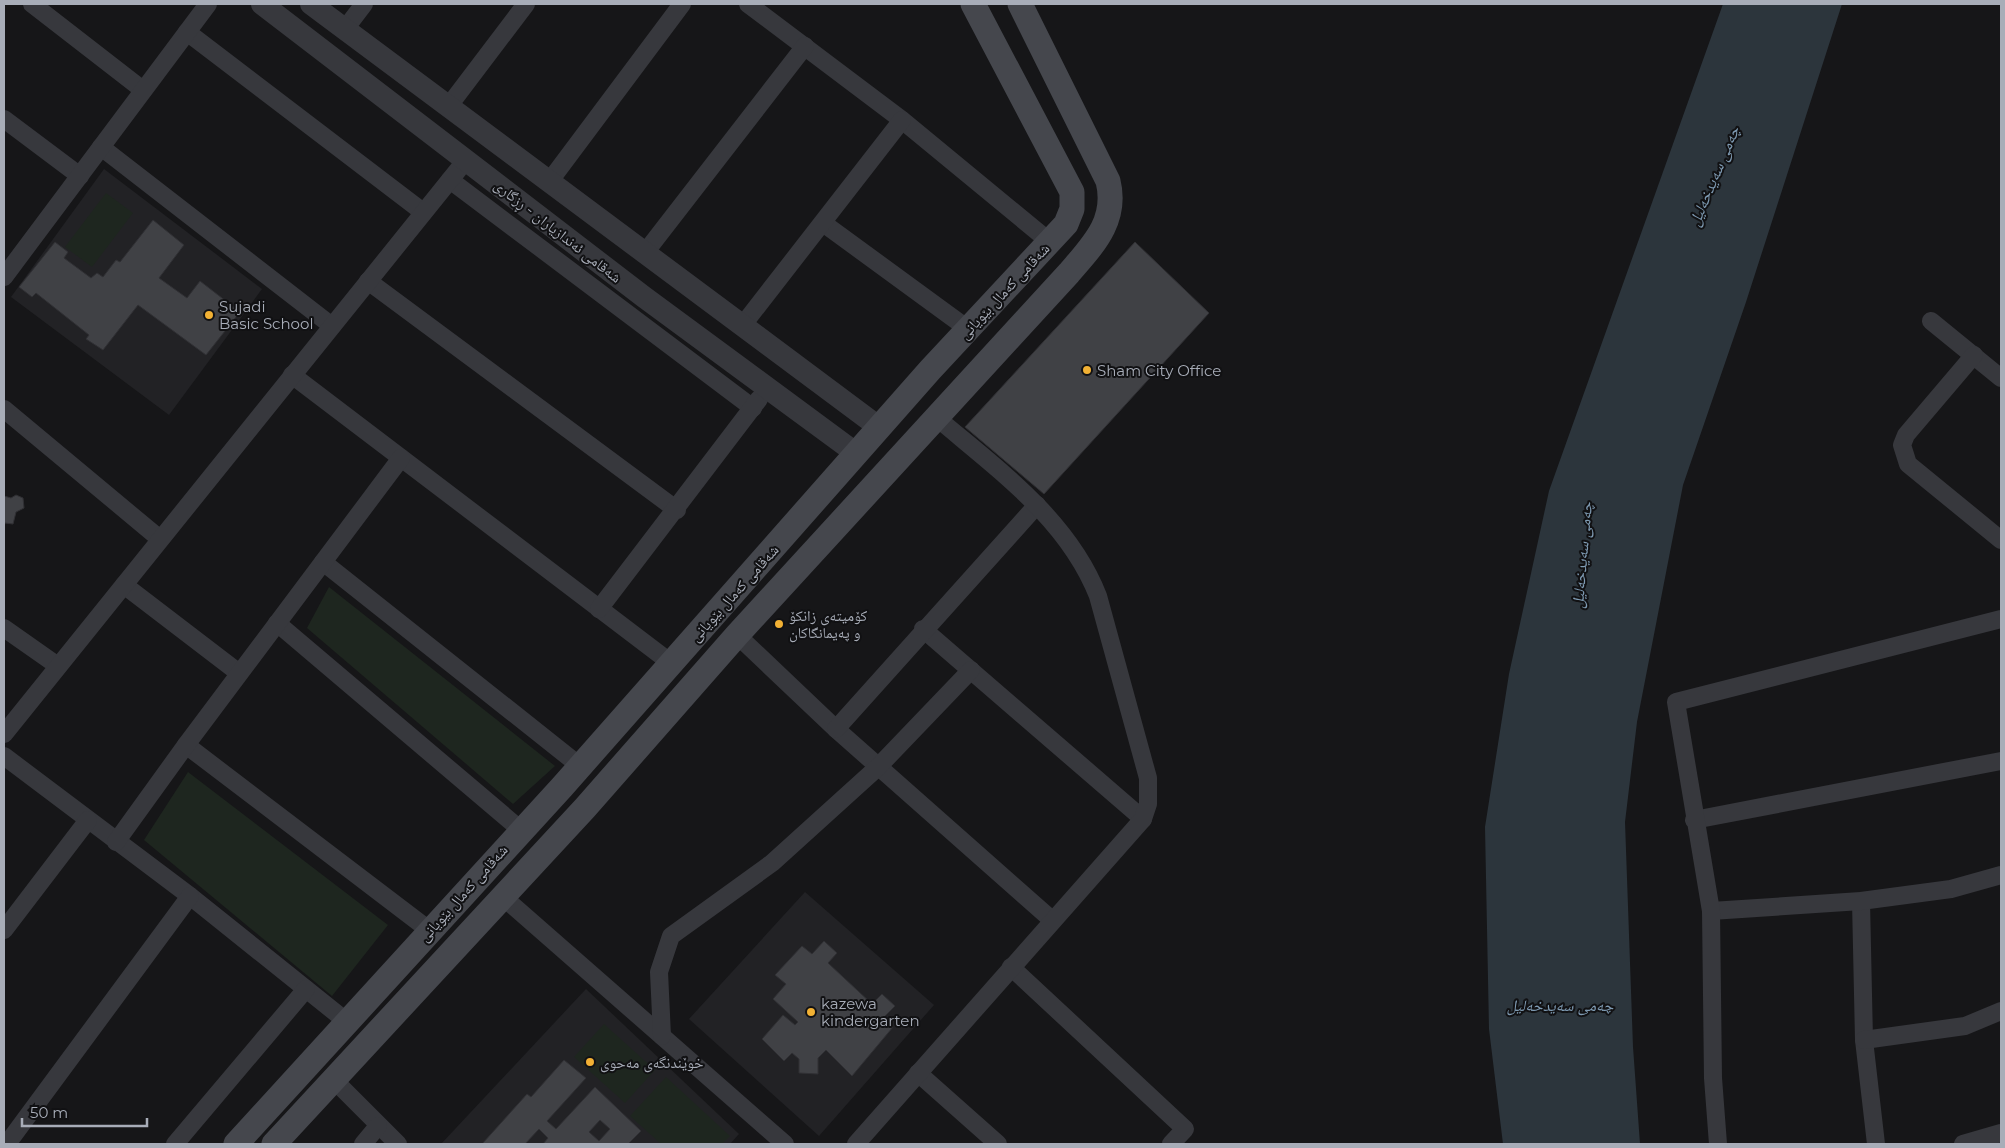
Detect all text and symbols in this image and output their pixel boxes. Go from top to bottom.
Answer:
water label: چەمی سەیدخەلیل [1684,122,1745,229]
street label: شەقامی ئەندازیاران - ڕزگاری [488,175,626,289]
street label: شەقامی کەمال بێویانی [955,239,1054,344]
place label: Sujadi Basic School [219,297,313,333]
marker: Sujadi Basic School [203,309,215,321]
place label: Sham City Office [1097,361,1221,380]
marker: Sham City Office [1081,364,1093,376]
water label: چەمی سەیدخەلیل [1568,500,1597,609]
street label: شەقامی کەمال بێویانی [685,540,783,646]
place label: کۆمیتەی زانکۆ و پەیمانگاکان [789,606,867,643]
marker: کۆمیتەی زانکۆ و پەیمانگاکان [773,618,785,630]
street label: شەقامی کەمال بێویانی [414,840,512,946]
place label: kazewa kindergarten [821,994,920,1030]
water label: چەمی سەیدخەلیل [1507,996,1614,1016]
marker: kazewa kindergarten [805,1006,817,1018]
place label: خوێندنگەی مەحوی [600,1053,704,1073]
marker: خوێندنگەی مەحوی [584,1056,596,1068]
scale bar [22,1096,148,1128]
text: 50 m [30,1103,68,1122]

